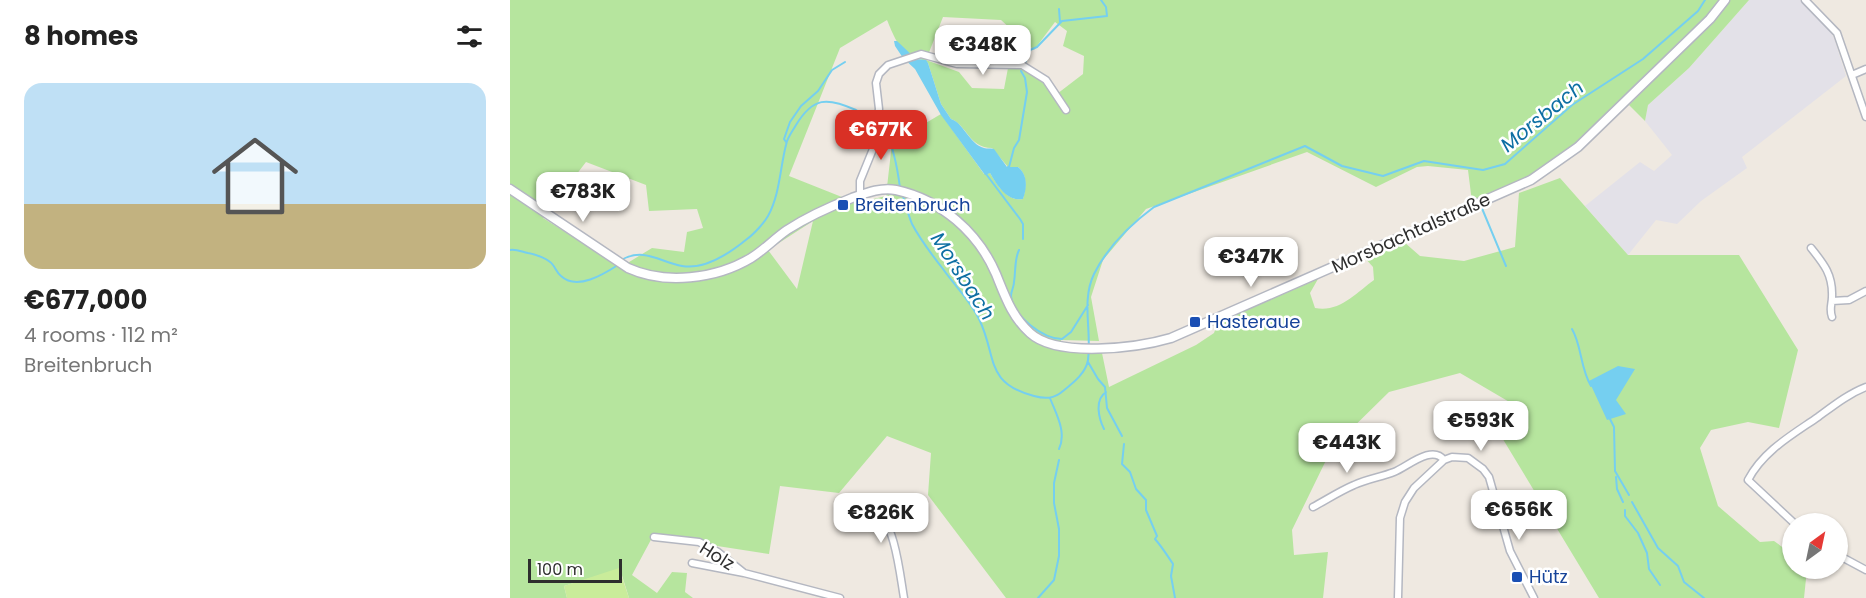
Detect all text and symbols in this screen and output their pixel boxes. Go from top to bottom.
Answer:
text: 8 homes [24,18,139,54]
icon: filters [453,20,486,53]
pin: €348K [941,25,1025,76]
text: €348K [949,30,1017,58]
water label: Morsbach [1494,74,1590,158]
pin: €677K [839,110,923,161]
text: €677K [849,115,913,143]
icon: home [201,122,309,230]
pin: €783K [541,172,625,223]
text: €783K [550,177,616,205]
street label: Morsbachtalstraße [1327,186,1494,279]
place label: Breitenbruch [855,192,970,217]
marker: Breitenbruch [836,198,850,212]
water label: Morsbach [924,226,1002,326]
pin: €347K [1209,237,1293,288]
text: €347K [1218,242,1284,270]
text: €677,000 [24,282,147,318]
place label: Hasteraue [1207,309,1300,334]
marker: Hasteraue [1188,315,1202,329]
text: 4 rooms · 112 m² [24,321,178,349]
text: Breitenbruch [24,351,152,379]
pin: €593K [1439,401,1523,452]
text: €593K [1447,406,1515,434]
pin: €443K [1305,423,1389,474]
text: €443K [1312,428,1382,456]
pin: €656K [1477,490,1561,541]
pin: €826K [839,493,923,544]
text: €656K [1485,495,1553,523]
text: €826K [848,498,914,526]
north arrow [1782,513,1848,579]
map controls [1782,513,1848,579]
street label: Holz [695,535,739,576]
scale bar [528,556,622,584]
text: 100 m [537,558,583,581]
place label: Hütz [1529,564,1568,589]
marker: Hütz [1510,570,1524,584]

